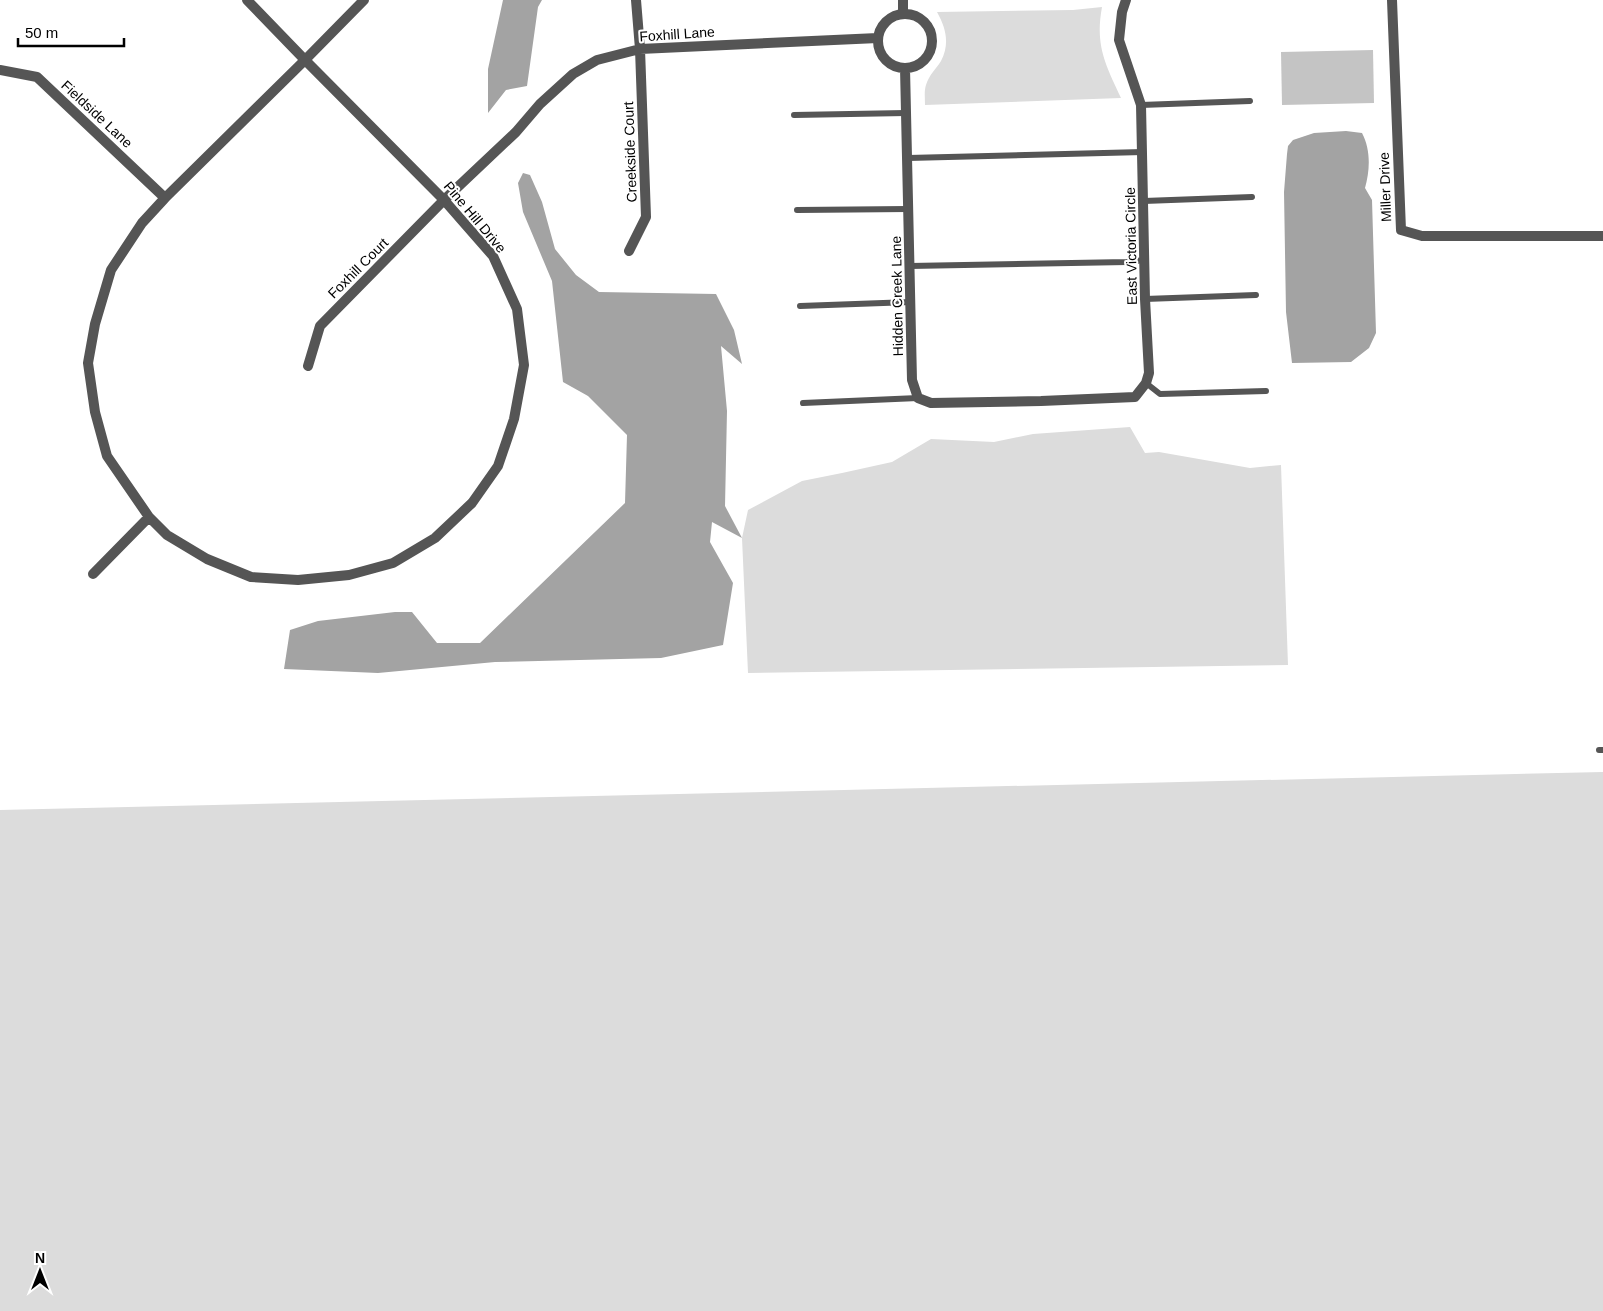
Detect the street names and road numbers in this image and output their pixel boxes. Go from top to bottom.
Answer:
street label: Foxhill Lane [639,23,715,45]
street label: Fieldside Lane [58,77,136,151]
street label: Creekside Court [620,101,640,203]
street label: Miller Drive [1376,152,1394,222]
street label: Pine Hill Drive [441,178,510,256]
street label: East Victoria Circle [1122,187,1140,305]
street label: Foxhill Court [325,234,392,301]
street label: Hidden Creek Lane [888,235,906,356]

